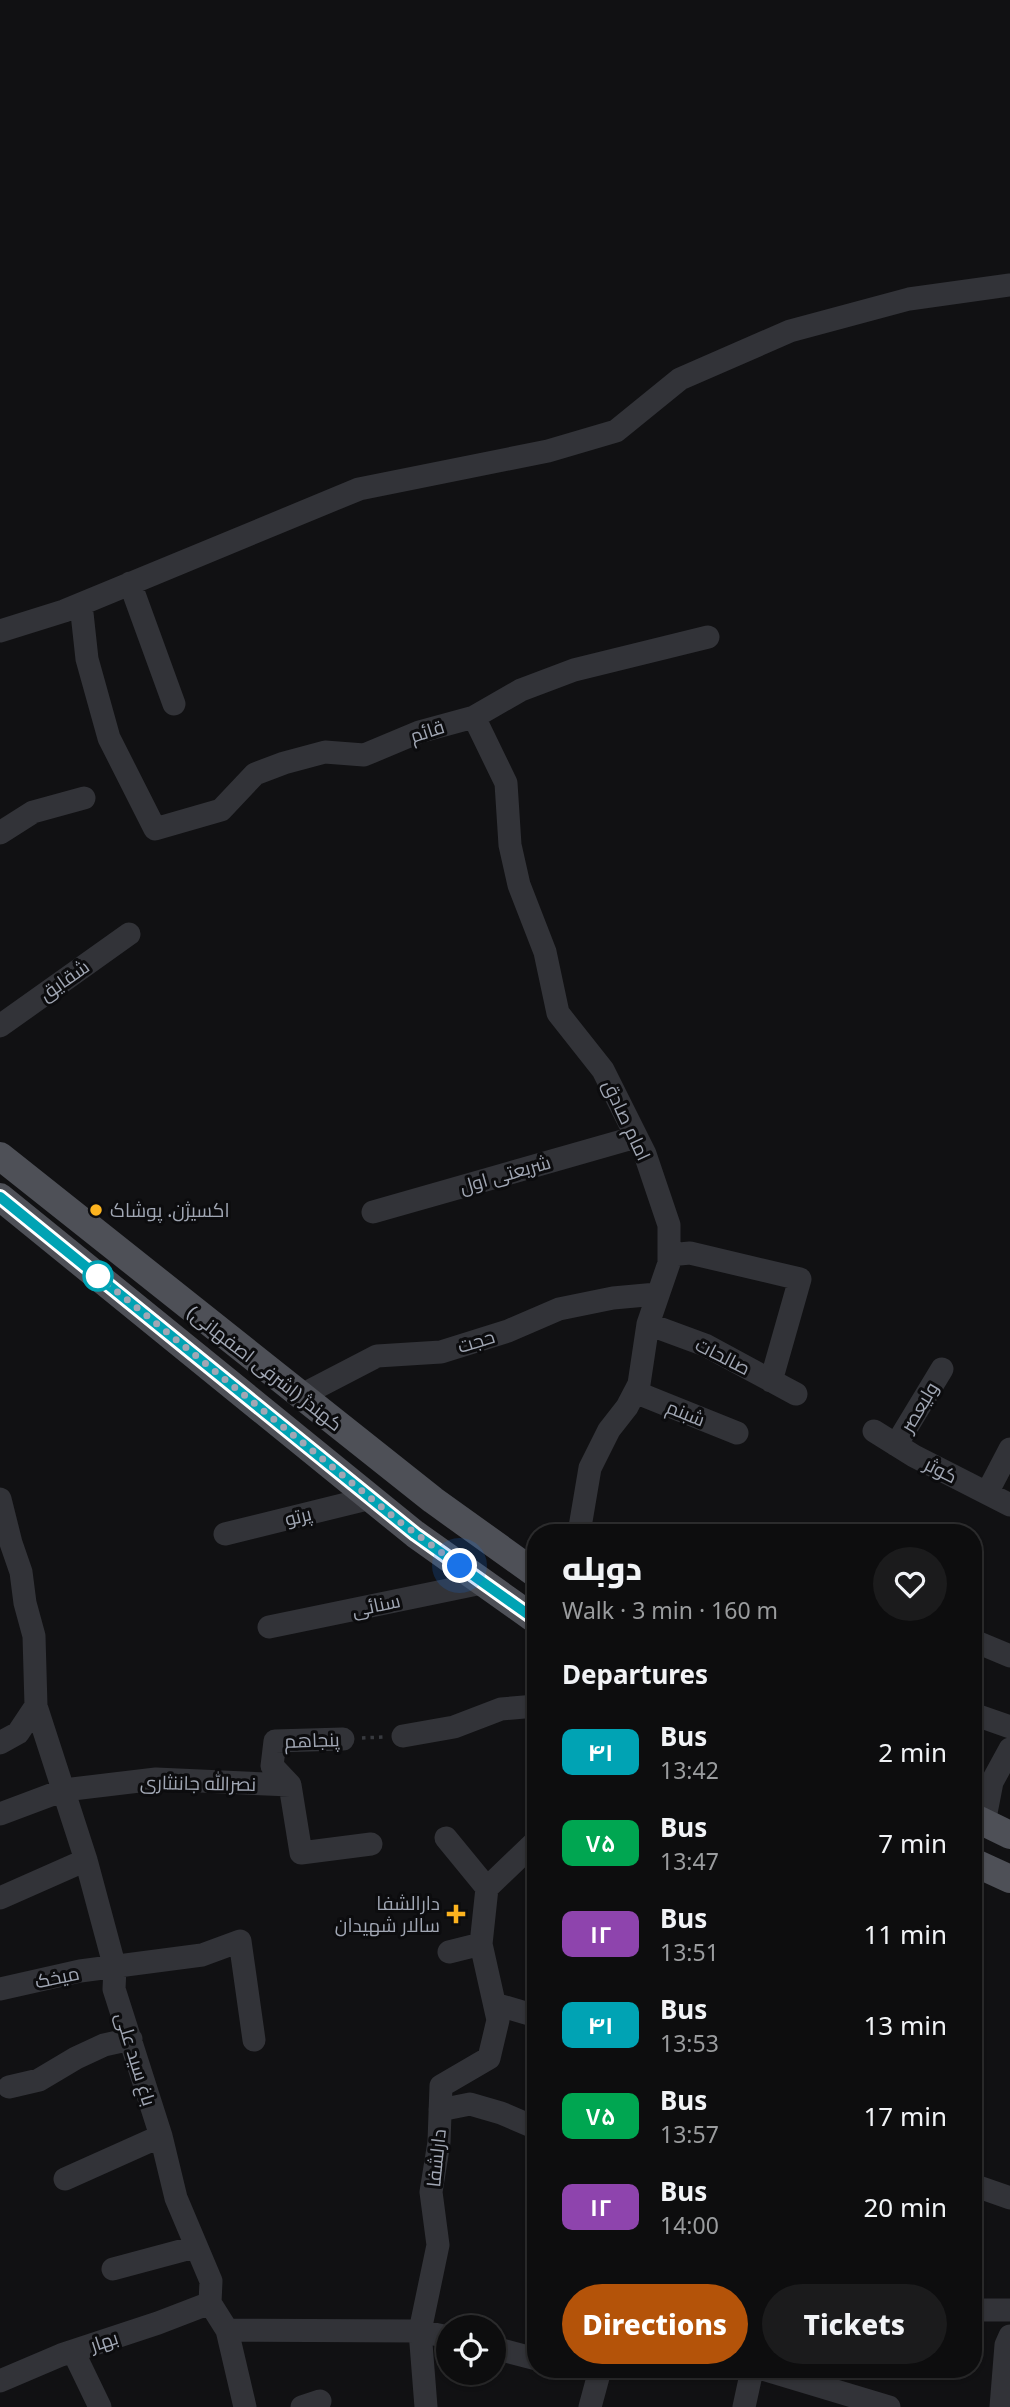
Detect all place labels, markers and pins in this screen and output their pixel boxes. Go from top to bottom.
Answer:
place label: اکسیژن. پوشاک [110,1197,230,1223]
marker: اکسیژن. پوشاک [88,1202,104,1218]
unlabelled marker [83,1261,113,1291]
place label: دارالشفا سالار شهیدان [335,1890,440,1938]
marker: دارالشفا سالار شهیدان [446,1904,466,1924]

